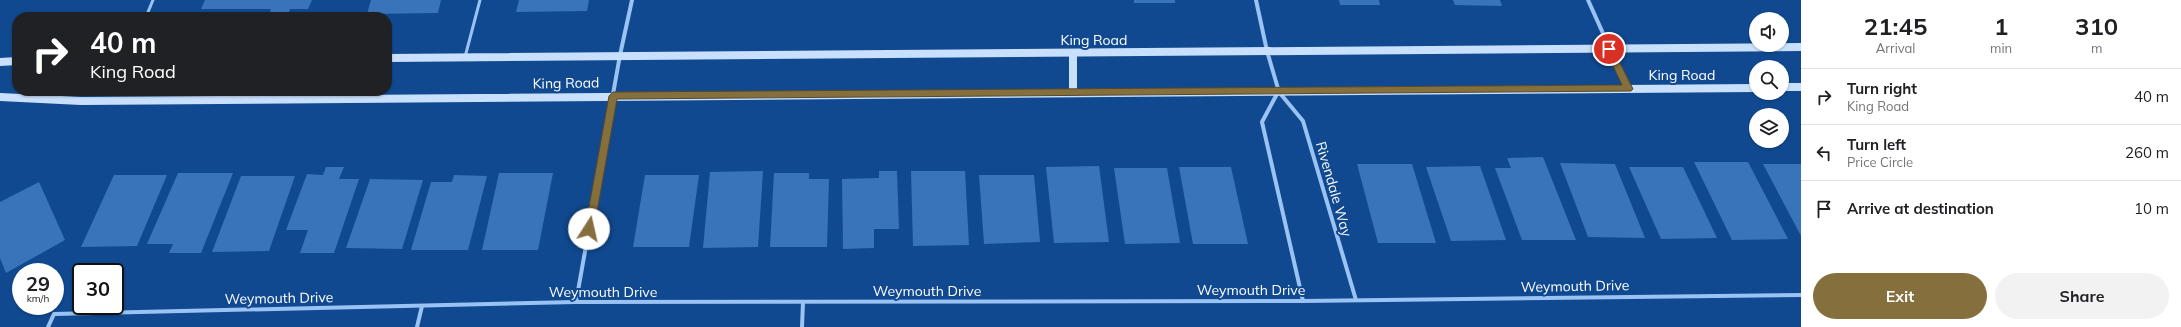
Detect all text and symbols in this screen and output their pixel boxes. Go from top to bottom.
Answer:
text: 21:45 [1864,11,1927,41]
text: 1 [1994,11,2008,41]
text: 310 [2075,11,2118,41]
map controls [1749,12,1789,148]
button: sound [1749,12,1789,52]
text: 40 m [90,25,156,60]
icon: right [24,28,76,80]
street label: King Road [1061,31,1127,49]
pin [1592,32,1626,66]
icon: arrive [1598,38,1620,60]
text: Arrival [1876,40,1915,56]
text: min [1990,40,2012,56]
text: m [2091,40,2102,56]
text: King Road [90,60,176,83]
button: search [1749,60,1789,100]
street label: King Road [1649,66,1715,84]
street label: King Road [532,73,600,93]
text: Turn right [1847,79,1917,98]
icon: right [1813,86,1835,108]
text: 40 m [2134,87,2169,106]
text: King Road [1847,98,1909,114]
button: layers [1749,108,1789,148]
text: Turn left [1847,135,1906,154]
street label: Rivendale Way [1312,139,1356,239]
icon: left [1813,142,1835,164]
text: 260 m [2125,143,2169,162]
text: Price Circle [1847,154,1913,170]
icon: arrive [1813,198,1835,220]
text: Arrive at destination [1847,199,1994,218]
text: 10 m [2134,199,2169,218]
position arrow [568,208,610,250]
speed limit sign: 30 [72,263,124,315]
text: 29 [26,271,50,296]
button: Exit [1813,273,1987,319]
button: Share [1995,273,2169,319]
street label: Weymouth Drive [1521,276,1629,296]
street label: Weymouth Drive [1197,281,1305,299]
street label: Weymouth Drive [873,282,981,300]
street label: Weymouth Drive [549,283,657,301]
street label: Weymouth Drive [225,288,333,308]
text: km/h [27,292,49,305]

